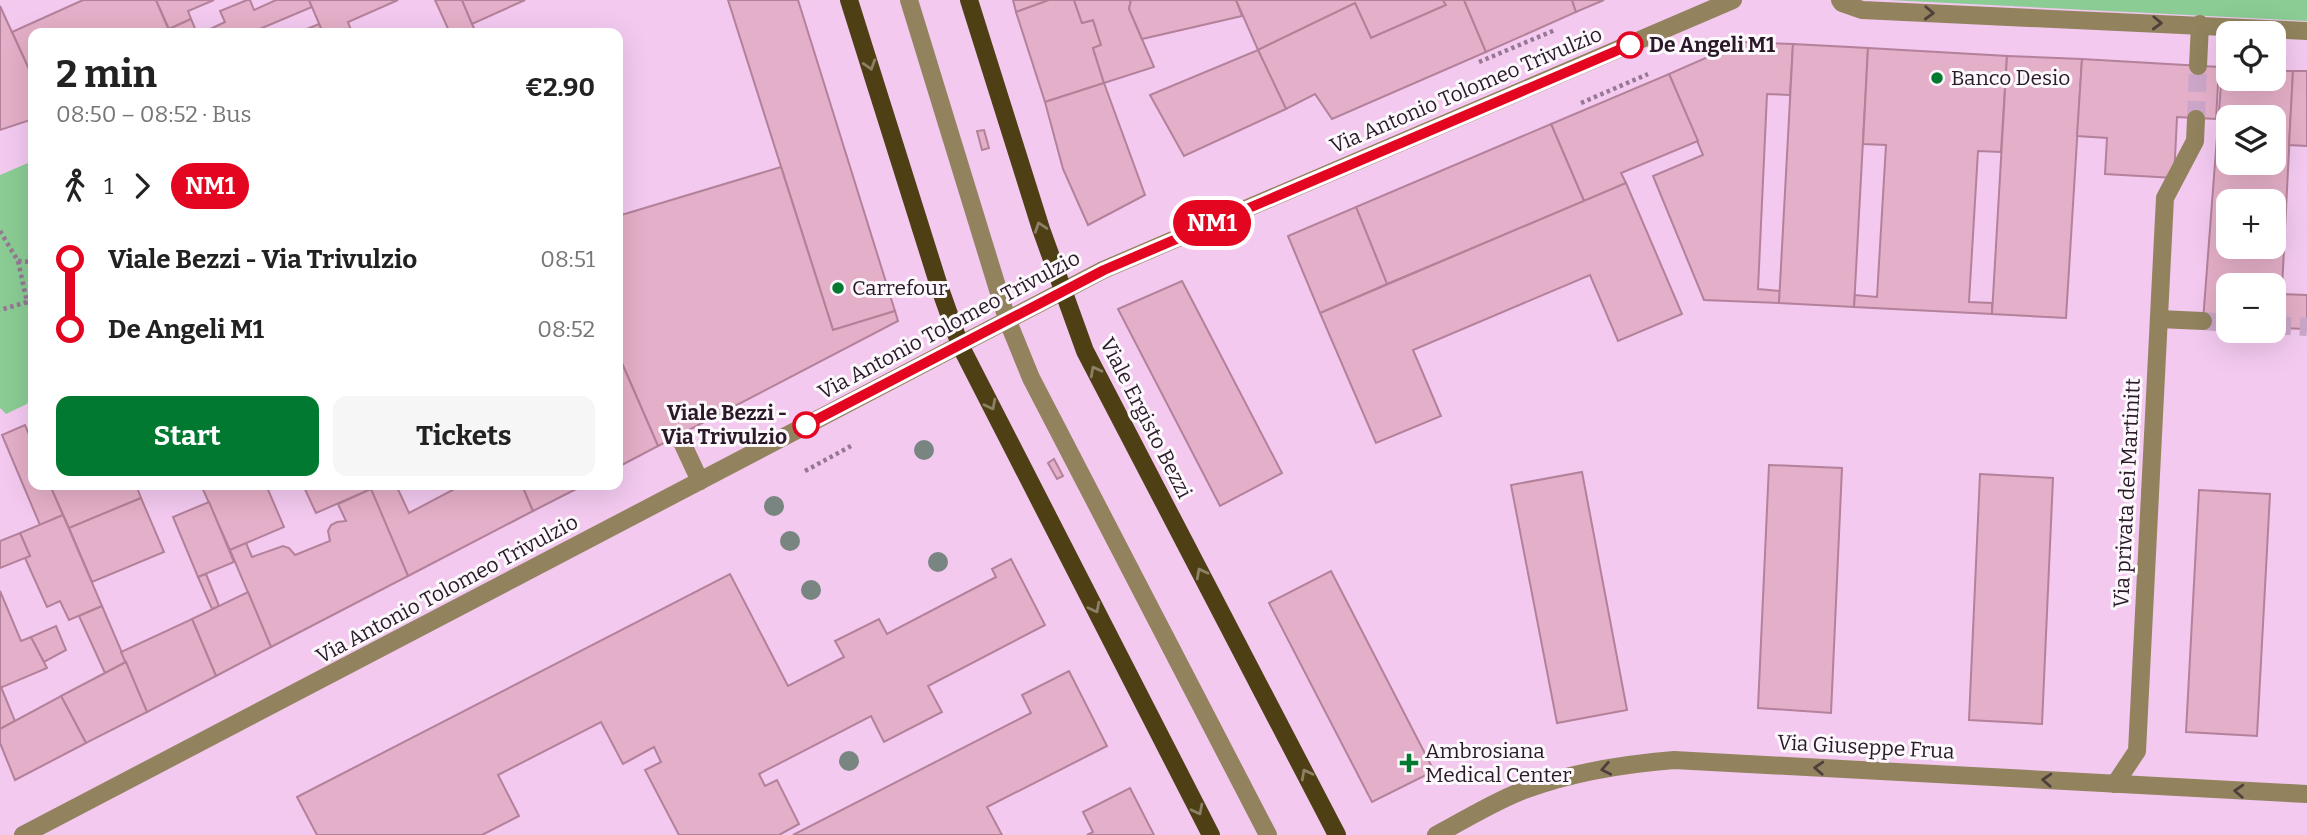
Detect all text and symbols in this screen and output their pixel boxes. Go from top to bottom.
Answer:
one-way arrow [1924,5,1935,20]
one-way arrow [2152,15,2163,30]
street label: Via Antonio Tolomeo Trivulzio [1326,21,1606,159]
map controls [2216,21,2286,343]
button: locate [2216,21,2286,91]
marker: De Angeli M1 [1617,32,1643,58]
place label: De Angeli M1 [1649,32,1775,58]
text: 2 min [56,51,157,97]
one-way arrow [861,59,876,71]
place label: Banco Desio [1951,65,2070,91]
marker: Banco Desio [1929,70,1945,86]
text: €2.90 [525,72,595,103]
text: 08:50 – 08:52 · Bus [56,100,251,128]
button: layers [2216,105,2286,175]
icon: walk [56,167,94,205]
icon: forward [123,167,161,205]
text: 1 [104,172,113,200]
text: NM1 [185,172,235,200]
button: + [2216,189,2286,259]
line badge: NM1 [1172,200,1252,246]
text: NM1 [1187,209,1237,237]
one-way arrow [1034,222,1048,234]
text: Viale Bezzi - Via Trivulzio [108,244,417,275]
text: 08:51 [540,245,595,273]
street label: Via Antonio Tolomeo Trivulzio [814,245,1084,405]
button: − [2216,273,2286,343]
place label: Carrefour [852,275,947,301]
marker: Carrefour [830,280,846,296]
text: De Angeli M1 [108,314,264,345]
text: 08:52 [537,315,595,343]
street label: Viale Ergisto Bezzi [1094,333,1198,503]
one-way arrow [1090,366,1104,378]
street label: Via privata dei Martinitt [2108,377,2146,609]
button: Start [56,396,319,476]
button: Tickets [333,396,595,476]
one-way arrow [983,398,996,411]
place label: Viale Bezzi - Via Trivulzio [661,400,787,450]
marker: Viale Bezzi - Via Trivulzio [793,412,819,438]
street label: Via Antonio Tolomeo Trivulzio [312,509,582,669]
one-way arrow [1195,568,1209,580]
one-way arrow [1086,601,1100,613]
street label: Via Giuseppe Frua [1777,729,1956,765]
place label: Ambrosiana Medical Center [1425,738,1572,788]
marker: Ambrosiana Medical Center [1399,753,1419,773]
one-way arrow [1600,760,1612,775]
one-way arrow [1814,760,1825,775]
one-way arrow [1300,769,1314,782]
one-way arrow [2041,772,2052,787]
one-way arrow [2233,783,2244,798]
one-way arrow [1190,803,1204,816]

